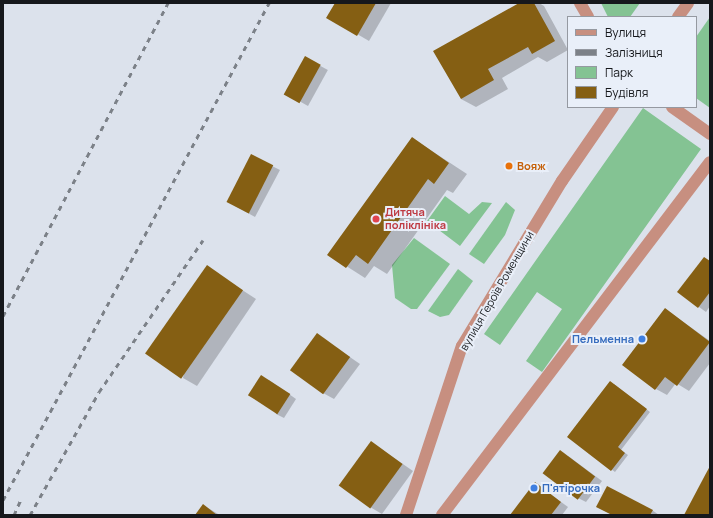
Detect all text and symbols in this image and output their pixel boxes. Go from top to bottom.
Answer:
legend [567,16,697,108]
text: Вулиця [605,24,646,41]
text: Залізниця [605,44,663,61]
text: Парк [605,64,633,81]
text: Будівля [605,84,648,101]
place label: Вояж [517,159,546,173]
marker: Вояж [504,161,514,171]
place label: Дитяча поліклініка [385,206,446,232]
marker: Дитяча поліклініка [370,213,382,225]
street label: вулиця Героїв Роменщини [457,229,537,353]
place label: Пельменна [572,332,634,346]
marker: Пельменна [637,334,647,344]
place label: П'ятірочка [542,481,600,495]
marker: П'ятірочка [529,483,539,493]

